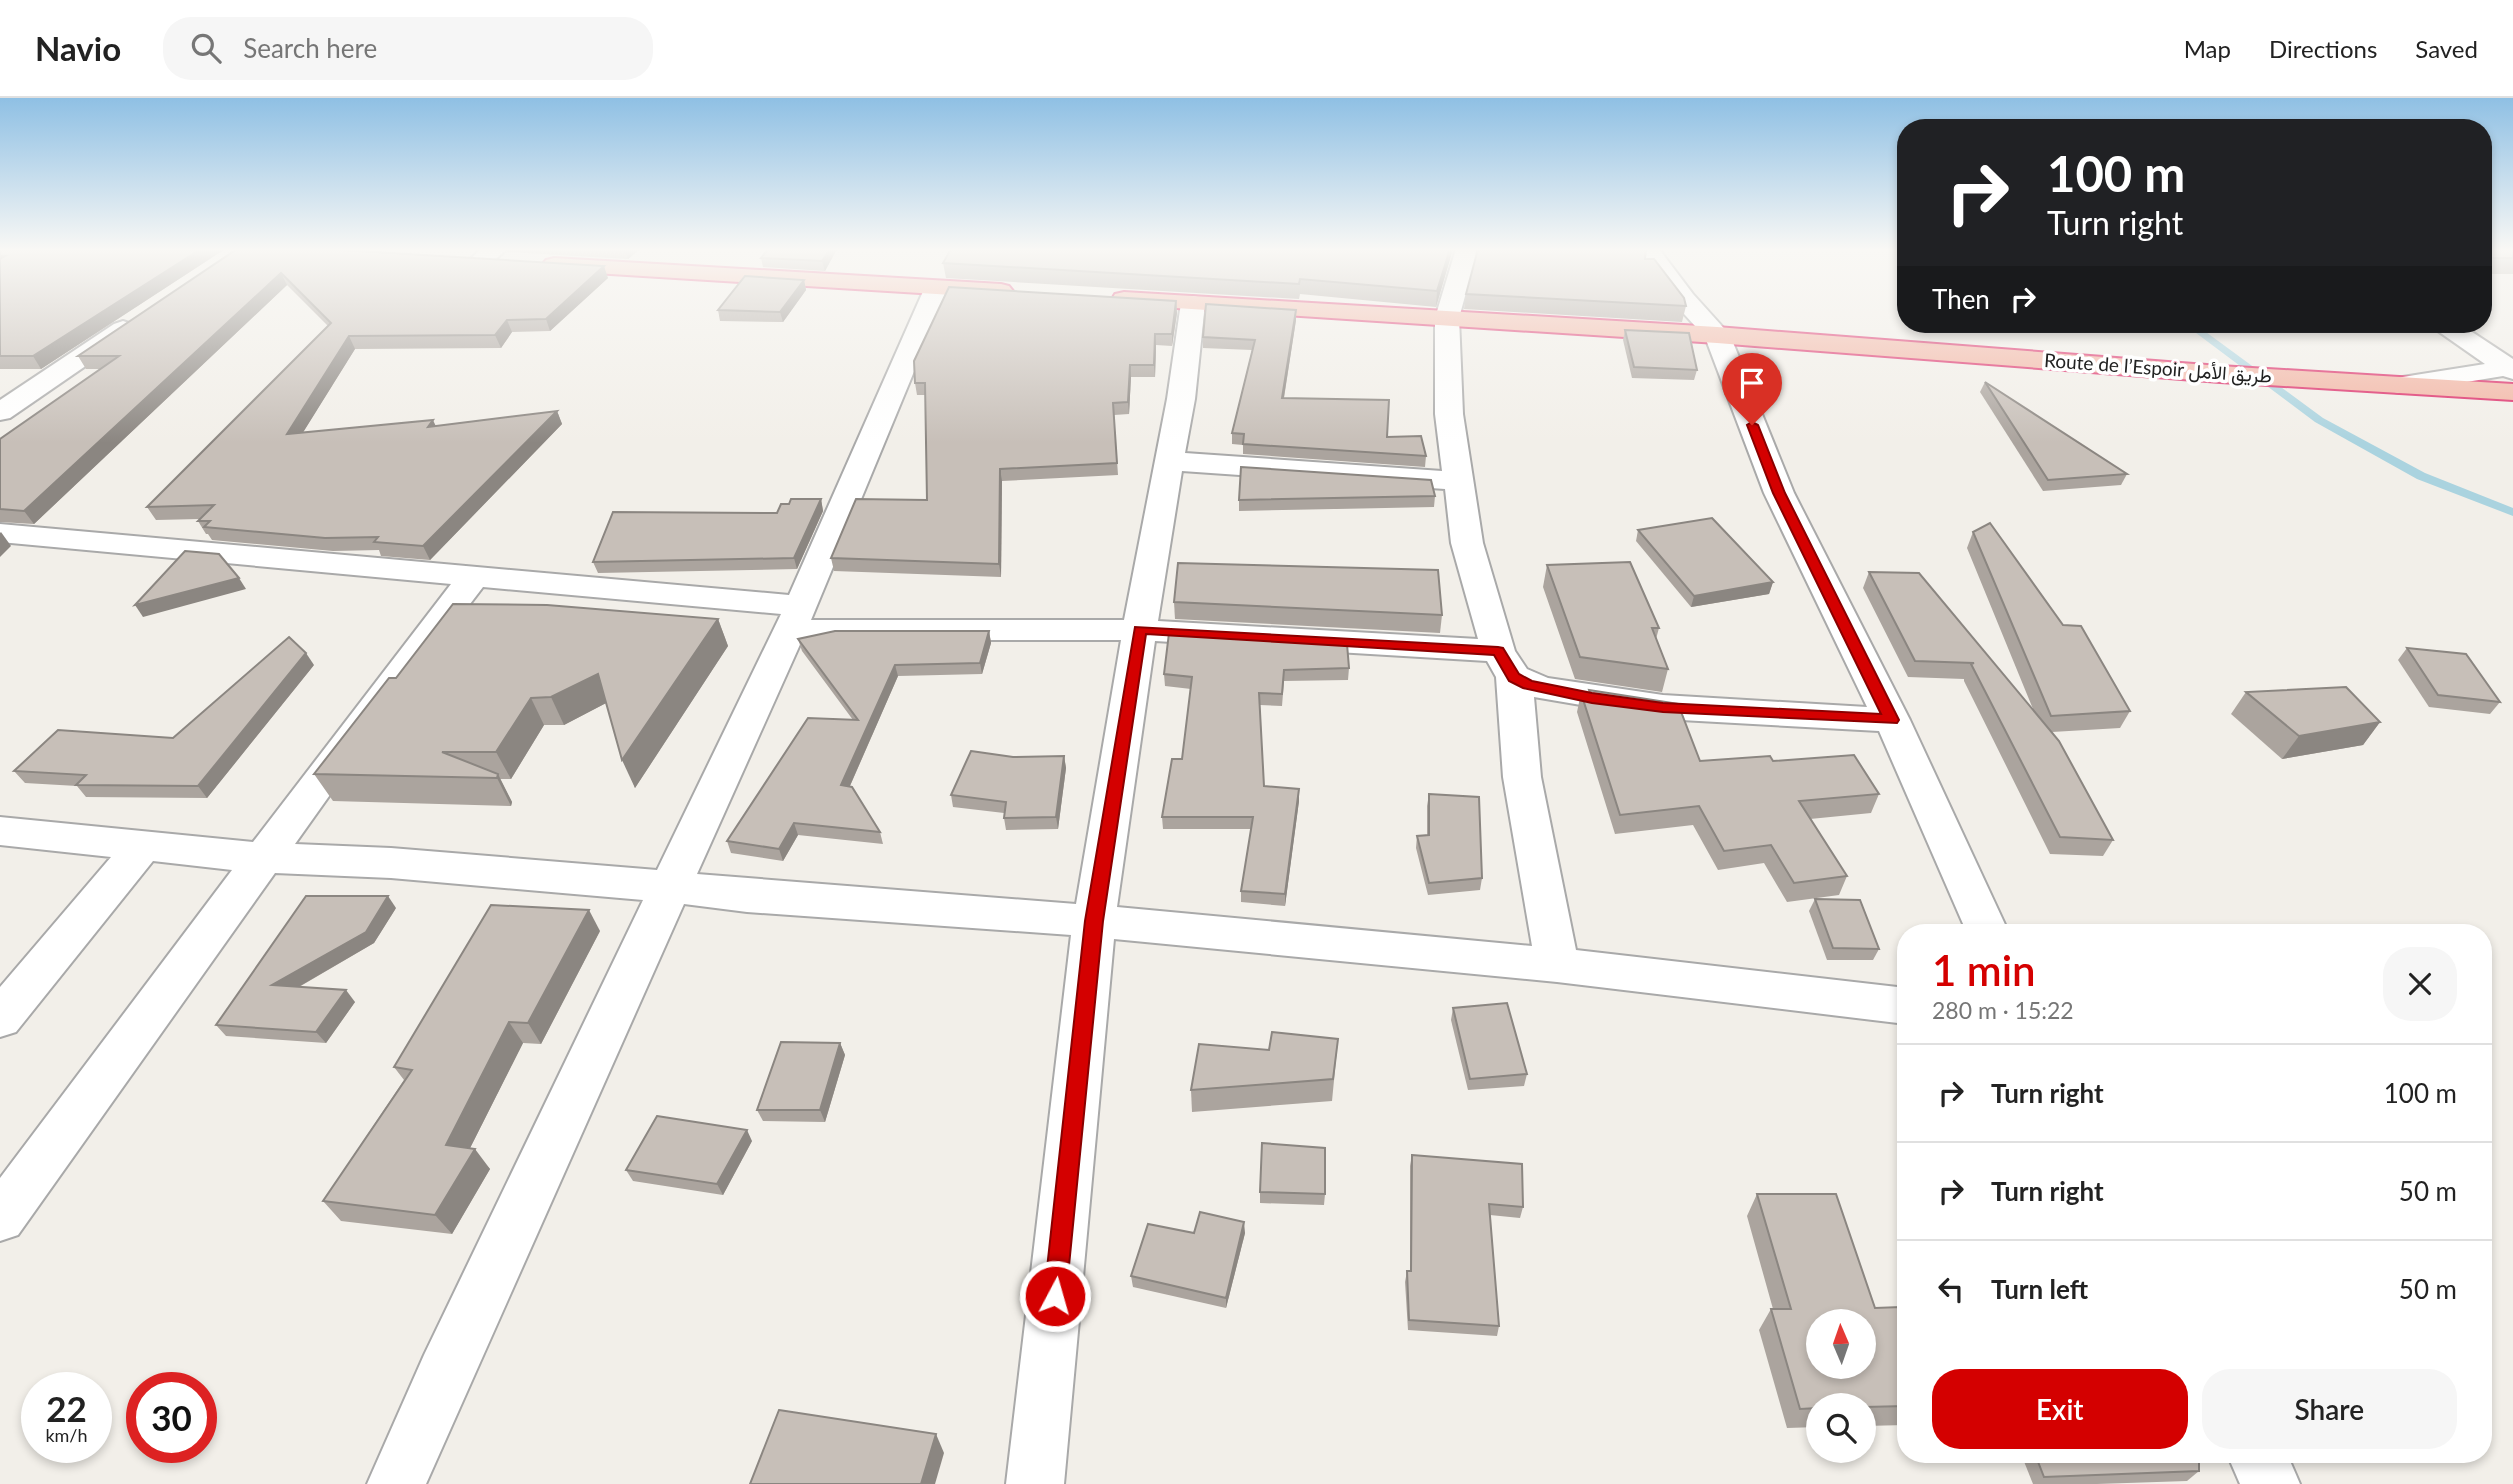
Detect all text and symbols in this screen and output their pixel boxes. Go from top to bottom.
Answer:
search box [163,17,653,80]
text: Navio [35,28,121,68]
icon: search [187,29,225,67]
text: Search here [243,32,377,64]
text: Map [2184,34,2231,63]
text: Directions [2269,34,2377,63]
text: Saved [2415,34,2478,63]
text: 100 m [2047,144,2185,202]
icon: right [1932,147,2023,238]
text: Turn right [2047,203,2183,242]
icon: right [2004,280,2042,318]
text: Then [1932,283,1990,315]
street label: Route de l’Espoir طريق الأمل [2043,348,2273,388]
pin [1722,353,1782,425]
icon: arrive [1733,364,1771,402]
text: 1 min [1932,945,2036,995]
button: close [2383,947,2457,1021]
text: 280 m · 15:22 [1932,996,2074,1024]
icon: right [1932,1074,1970,1112]
text: Turn right [1991,1077,2104,1109]
text: 100 m [2384,1077,2457,1109]
icon: right [1932,1172,1970,1210]
text: Turn right [1991,1175,2104,1207]
text: 50 m [2399,1175,2457,1207]
position arrow [1018,1259,1092,1333]
icon: left [1932,1270,1970,1308]
text: Turn left [1991,1273,2088,1305]
text: 50 m [2399,1273,2457,1305]
north arrow [1806,1309,1876,1379]
map controls [1806,1309,1876,1463]
button: Exit [1932,1369,2188,1449]
button: Share [2202,1369,2457,1449]
speed limit sign: 30 [126,1372,217,1463]
text: 22 [46,1387,87,1429]
button: search [1806,1393,1876,1463]
text: km/h [45,1424,88,1446]

